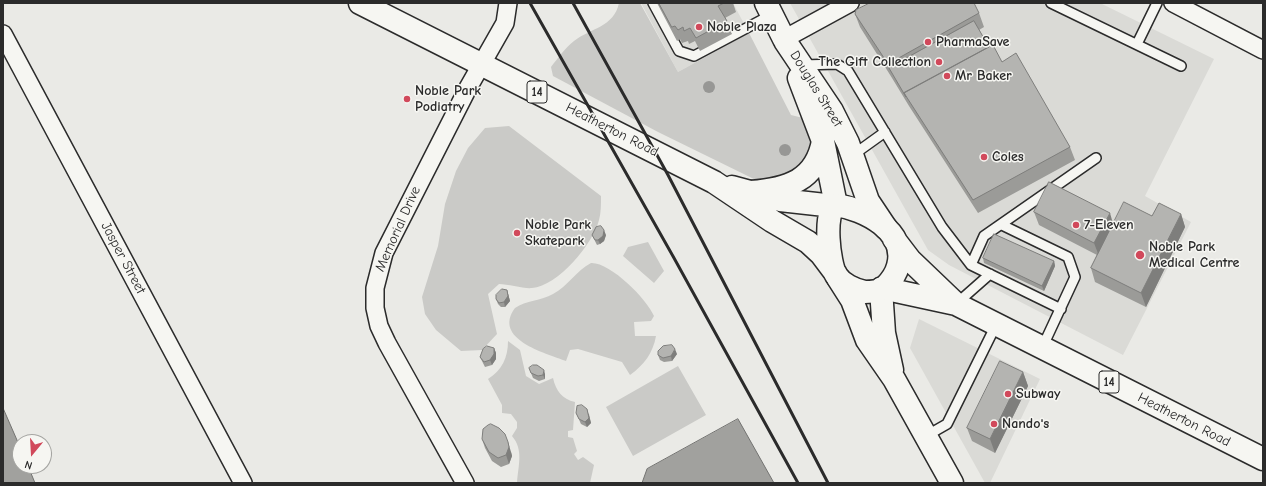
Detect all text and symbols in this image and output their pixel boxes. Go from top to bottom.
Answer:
place label: Noble Plaza [707,19,777,35]
marker: Noble Plaza [694,22,704,32]
place label: PharmaSave [936,34,1009,50]
marker: PharmaSave [923,37,933,47]
street label: Douglas Street [786,48,846,130]
place label: The Gift Collection [819,54,931,70]
marker: The Gift Collection [934,57,944,67]
place label: Mr Baker [955,68,1012,84]
marker: Mr Baker [942,71,952,81]
road number: 14 [527,81,547,103]
place label: Noble Park Podiatry [415,83,481,116]
marker: Noble Park Podiatry [402,94,412,104]
street label: Heatherton Road [563,99,661,161]
place label: Coles [992,149,1024,165]
marker: Coles [979,152,989,162]
street label: Memorial Drive [372,184,424,274]
place label: Noble Park Skatepark [525,217,591,250]
place label: 7-Eleven [1084,217,1134,233]
street label: Jasper Street [97,219,149,297]
marker: 7-Eleven [1071,220,1081,230]
marker: Noble Park Skatepark [512,228,522,238]
place label: Noble Park Medical Centre [1149,239,1239,272]
marker: Noble Park Medical Centre [1134,249,1146,261]
road number: 14 [1099,371,1119,393]
place label: Subway [1016,386,1060,402]
marker: Subway [1003,389,1013,399]
street label: Heatherton Road [1135,389,1233,451]
place label: Nando's [1002,416,1049,432]
marker: Nando's [989,419,999,429]
north arrow [12,434,52,474]
text: N [23,458,34,472]

